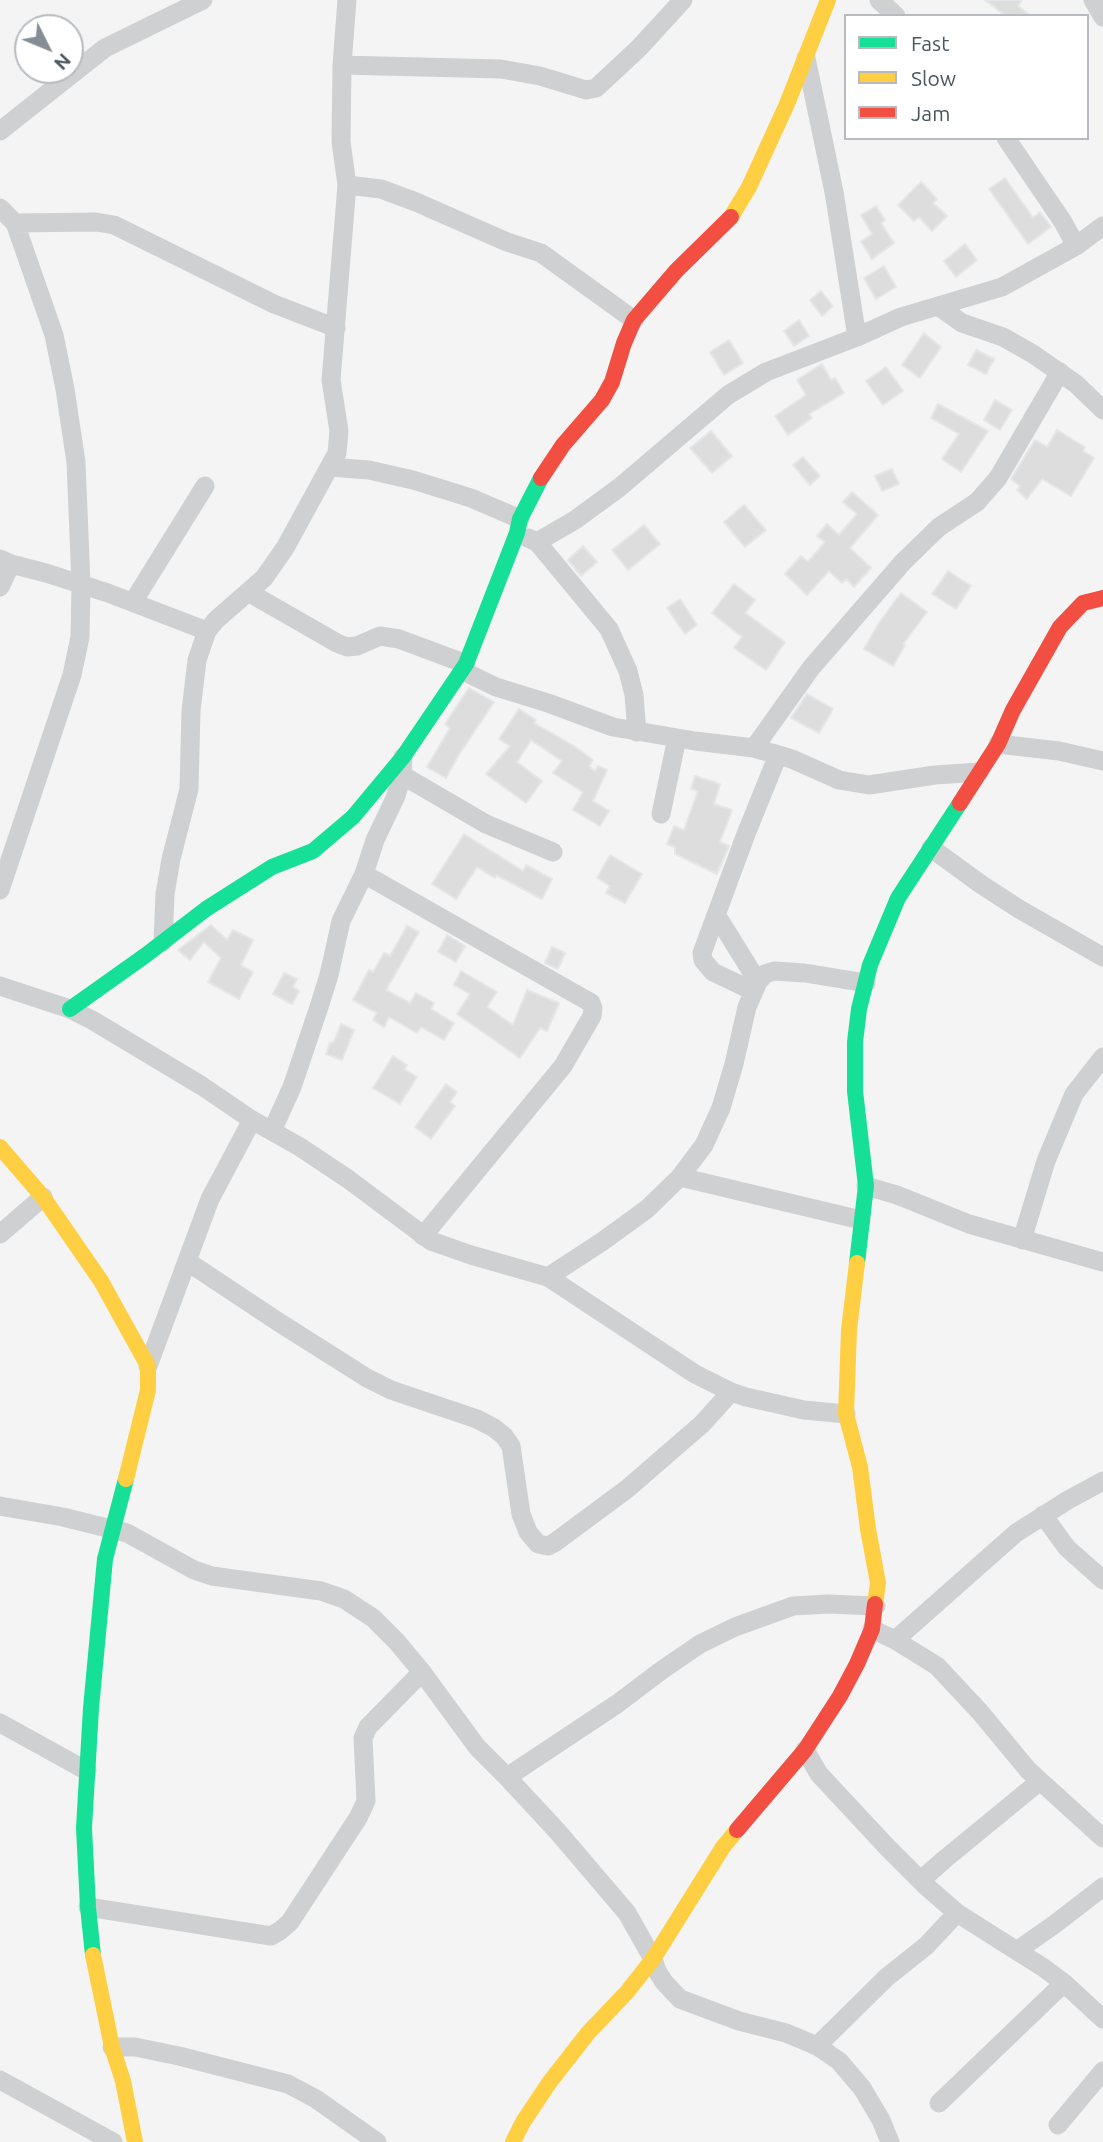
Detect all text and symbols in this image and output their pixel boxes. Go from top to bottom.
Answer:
north arrow [14,14,84,84]
legend [844,14,1089,140]
text: Fast [911,31,949,55]
text: N [50,49,76,75]
text: Slow [911,66,956,90]
text: Jam [911,101,950,125]

